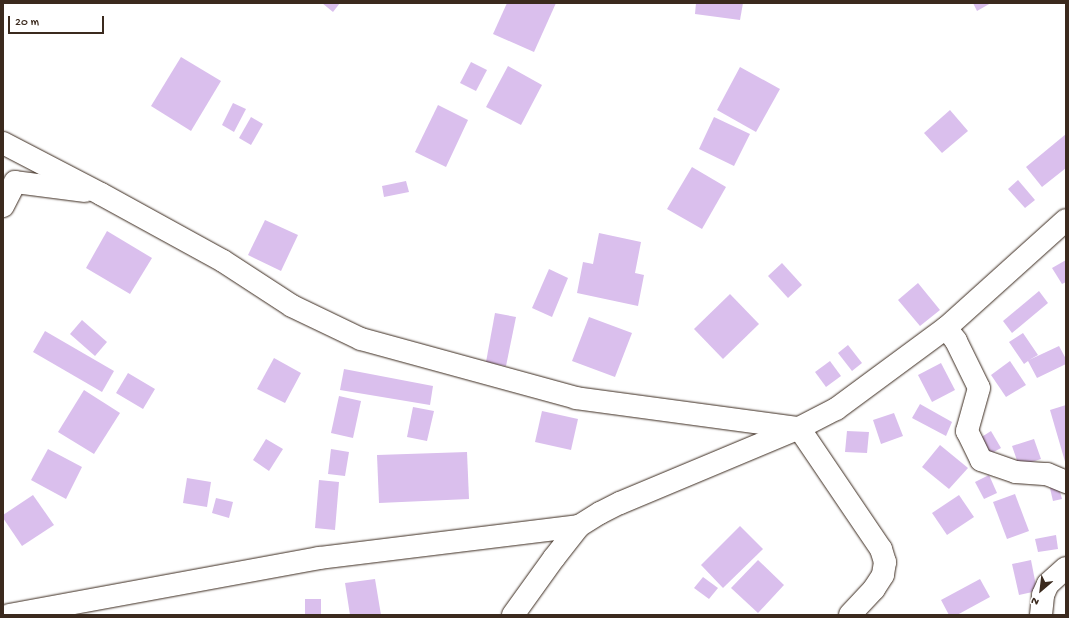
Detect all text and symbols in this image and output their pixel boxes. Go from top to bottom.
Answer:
scale bar [10,8,106,34]
text: 20 m [15,16,39,30]
north arrow [1021,570,1061,610]
text: N [1029,594,1041,608]

